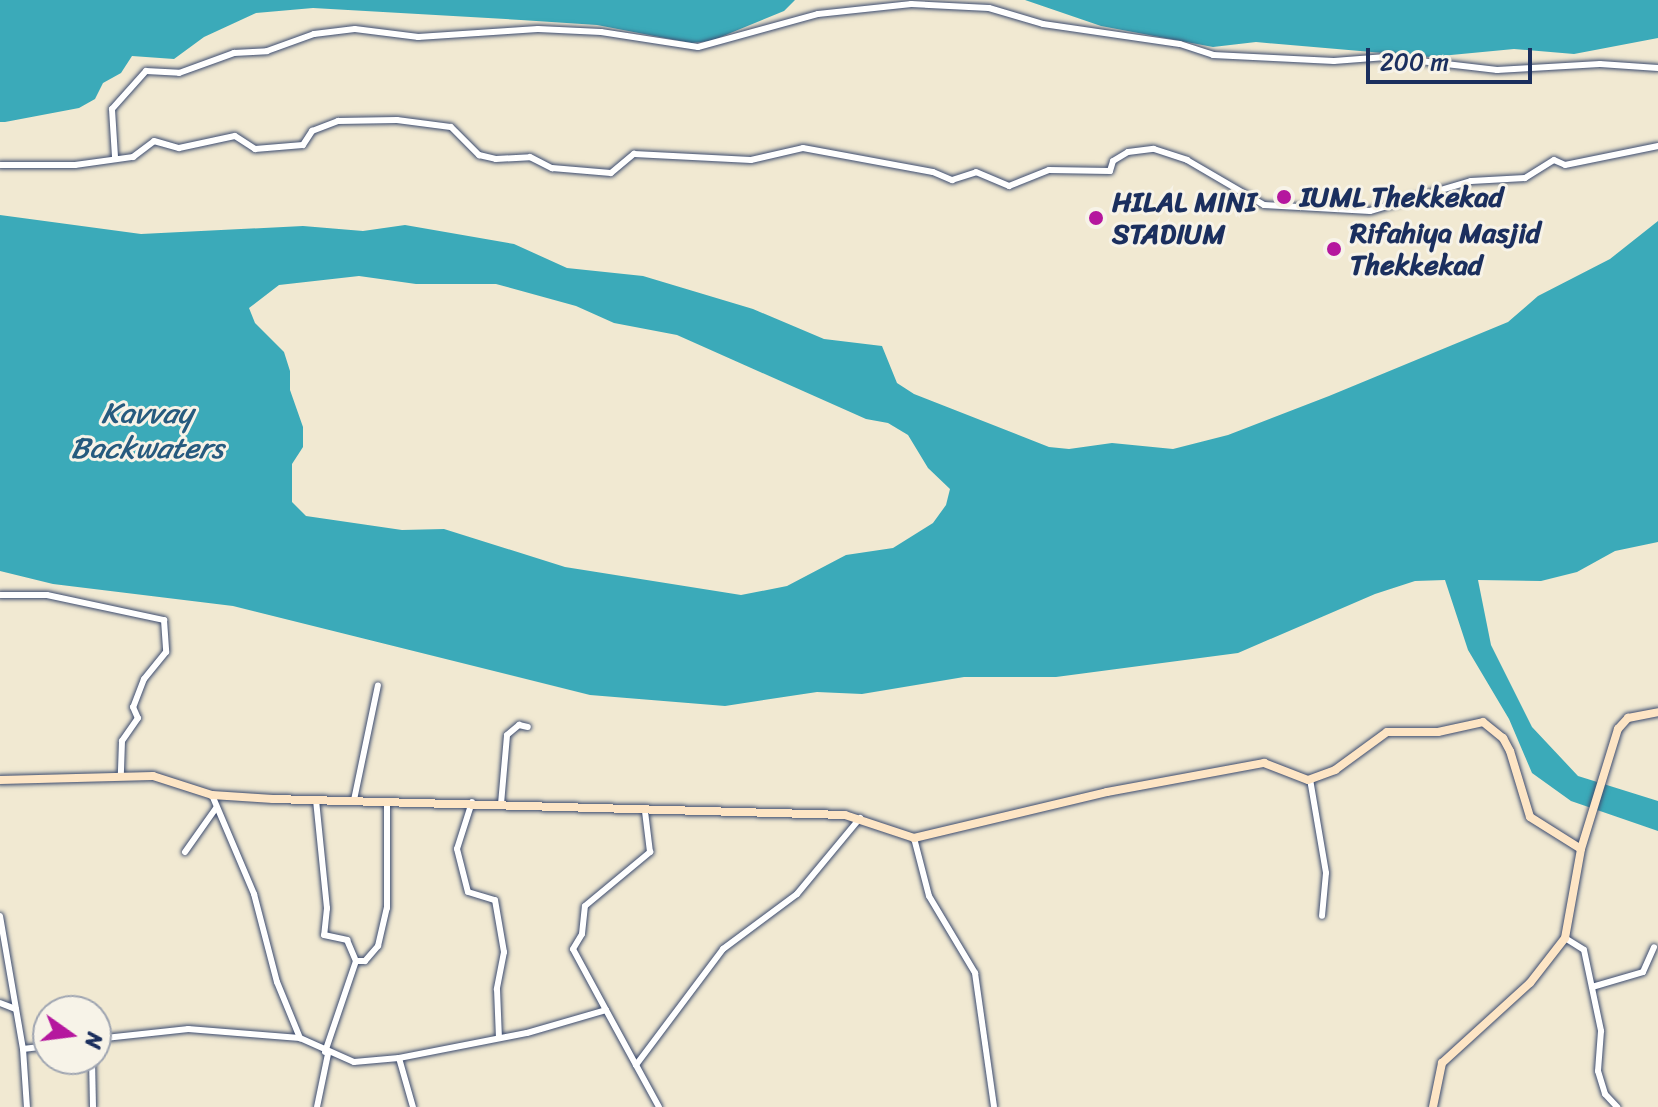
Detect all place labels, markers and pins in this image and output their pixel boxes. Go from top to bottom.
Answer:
place label: IUML Thekkekad [1300,180,1505,214]
place label: HILAL MINI STADIUM [1112,185,1257,251]
marker: IUML Thekkekad [1275,188,1293,206]
marker: HILAL MINI STADIUM [1087,209,1105,227]
place label: Rifahiya Masjid Thekkekad [1350,216,1541,282]
marker: Rifahiya Masjid Thekkekad [1325,240,1343,258]

